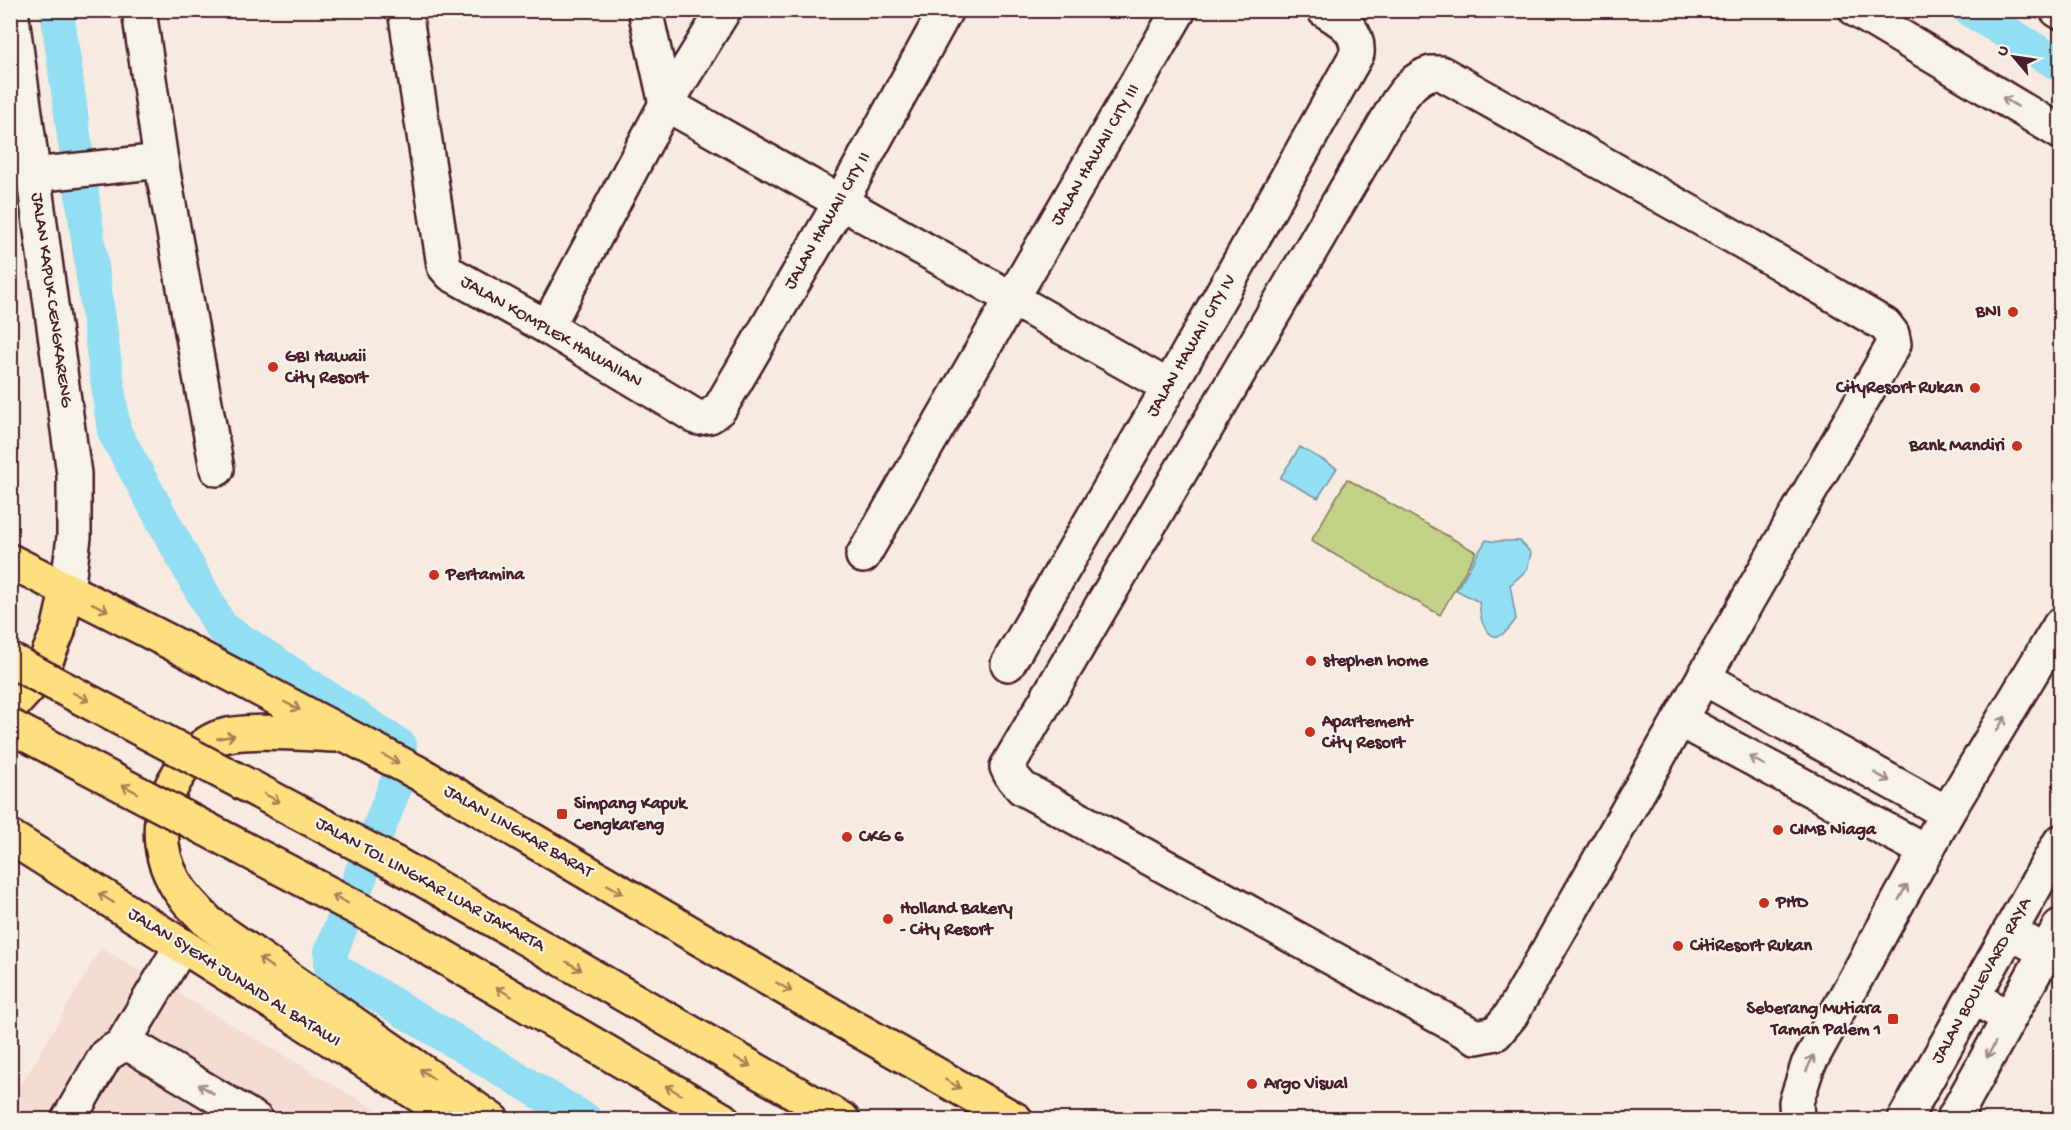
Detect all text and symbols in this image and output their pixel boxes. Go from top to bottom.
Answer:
north arrow [1984,27,2044,87]
text: U [1993,42,2015,60]
street label: JALAN HAWAII CITY III [1047,81,1145,229]
one-way arrow [2002,95,2019,107]
street label: JALAN HAWAII CITY II [780,148,876,294]
street label: JALAN KAPUK CENGKARENG [26,191,77,409]
street label: JALAN KOMPLEK HAWAIIAN [456,271,646,393]
street label: JALAN HAWAII CITY IV [1143,271,1241,421]
place label: BNI [1975,302,2001,323]
marker: BNI [2006,305,2020,319]
place label: GBI Hawaii City Resort [284,347,369,389]
marker: GBI Hawaii City Resort [266,360,280,374]
place label: CityResort Rukan [1835,378,1963,399]
marker: CityResort Rukan [1968,381,1982,395]
place label: Bank Mandiri [1908,436,2005,457]
marker: Bank Mandiri [2010,439,2024,453]
place label: Pertamina [445,565,525,586]
marker: Pertamina [427,568,441,582]
one-way arrow [90,602,108,614]
place label: stephen home [1323,651,1429,672]
marker: stephen home [1304,654,1318,668]
one-way arrow [71,692,89,704]
one-way arrow [282,701,300,712]
place label: Apartement City Resort [1321,712,1414,754]
one-way arrow [1996,716,2008,733]
marker: Apartement City Resort [1303,725,1317,739]
one-way arrow [215,731,235,742]
one-way arrow [381,754,399,765]
one-way arrow [1749,755,1766,767]
one-way arrow [1872,772,1890,783]
street label: JALAN LINGKAR BARAT [440,781,597,884]
one-way arrow [121,783,139,794]
one-way arrow [262,793,280,805]
place label: Simpang Kapuk Cengkareng [573,794,688,836]
marker: Simpang Kapuk Cengkareng [555,807,569,821]
street label: JALAN TOL LINGKAR LUAR JAKARTA [312,813,550,958]
place label: CIMB Niaga [1789,820,1877,841]
marker: CIMB Niaga [1771,823,1785,837]
place label: CKG 6 [858,827,904,848]
marker: CKG 6 [840,830,854,844]
one-way arrow [606,883,623,895]
one-way arrow [1897,884,1909,901]
one-way arrow [98,891,115,903]
one-way arrow [331,893,349,904]
place label: PHD [1775,893,1809,914]
street label: JALAN BOULEVARD RAYA [1928,893,2037,1068]
marker: PHD [1757,896,1771,910]
place label: Holland Bakery - City Resort [900,899,1013,941]
street label: JALAN SYEKH JUNAID AL BATAWI [124,904,344,1052]
marker: Holland Bakery - City Resort [881,912,895,926]
place label: CitiResort Rukan [1689,936,1812,957]
marker: CitiResort Rukan [1671,939,1685,953]
one-way arrow [258,957,275,969]
one-way arrow [565,960,582,972]
one-way arrow [775,981,792,993]
one-way arrow [496,985,513,997]
place label: Seberang Mutiara Taman Palem 1 [1747,999,1882,1041]
marker: Seberang Mutiara Taman Palem 1 [1886,1012,1900,1026]
one-way arrow [1985,1041,1997,1058]
one-way arrow [1805,1055,1816,1073]
one-way arrow [735,1057,752,1069]
one-way arrow [419,1068,435,1080]
place label: Argo Visual [1263,1074,1348,1095]
marker: Argo Visual [1245,1077,1259,1091]
one-way arrow [944,1078,961,1090]
one-way arrow [198,1083,215,1095]
one-way arrow [665,1084,682,1096]

